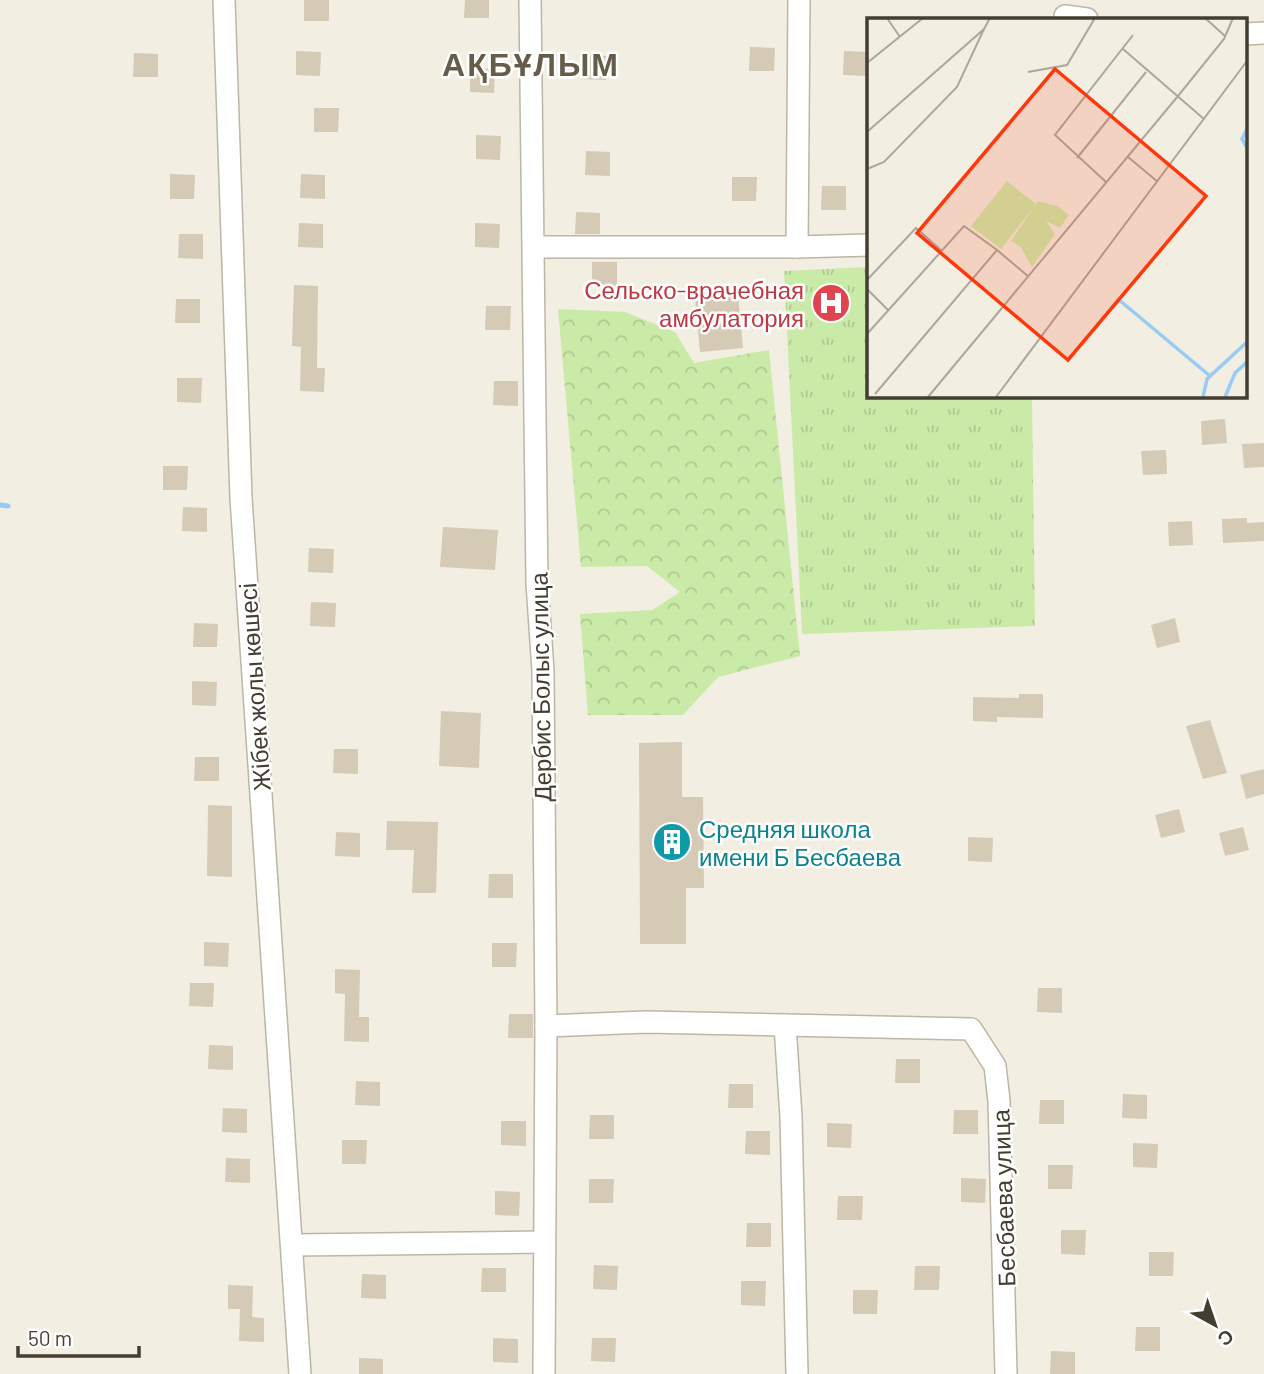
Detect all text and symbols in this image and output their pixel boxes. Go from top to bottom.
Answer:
inset map [867,18,1246,397]
district label: АҚБҰЛЫМ [442,44,620,83]
place label: Сельско-врачебная амбулатория [584,275,804,332]
hospital icon: Сельско-врачебная амбулатория [810,282,852,324]
street label: Дербис Болыс улица [523,571,557,802]
street label: Жібек жолы көшесі [232,582,276,792]
place label: Средняя школа имени Б Бесбаева [699,814,902,871]
building icon: Средняя школа имени Б Бесбаева [651,821,693,863]
street label: Бесбаева улица [985,1108,1021,1287]
north arrow [1180,1290,1250,1360]
scale bar [18,1314,138,1358]
text: 50 m [28,1325,72,1350]
text: С [1213,1325,1239,1352]

